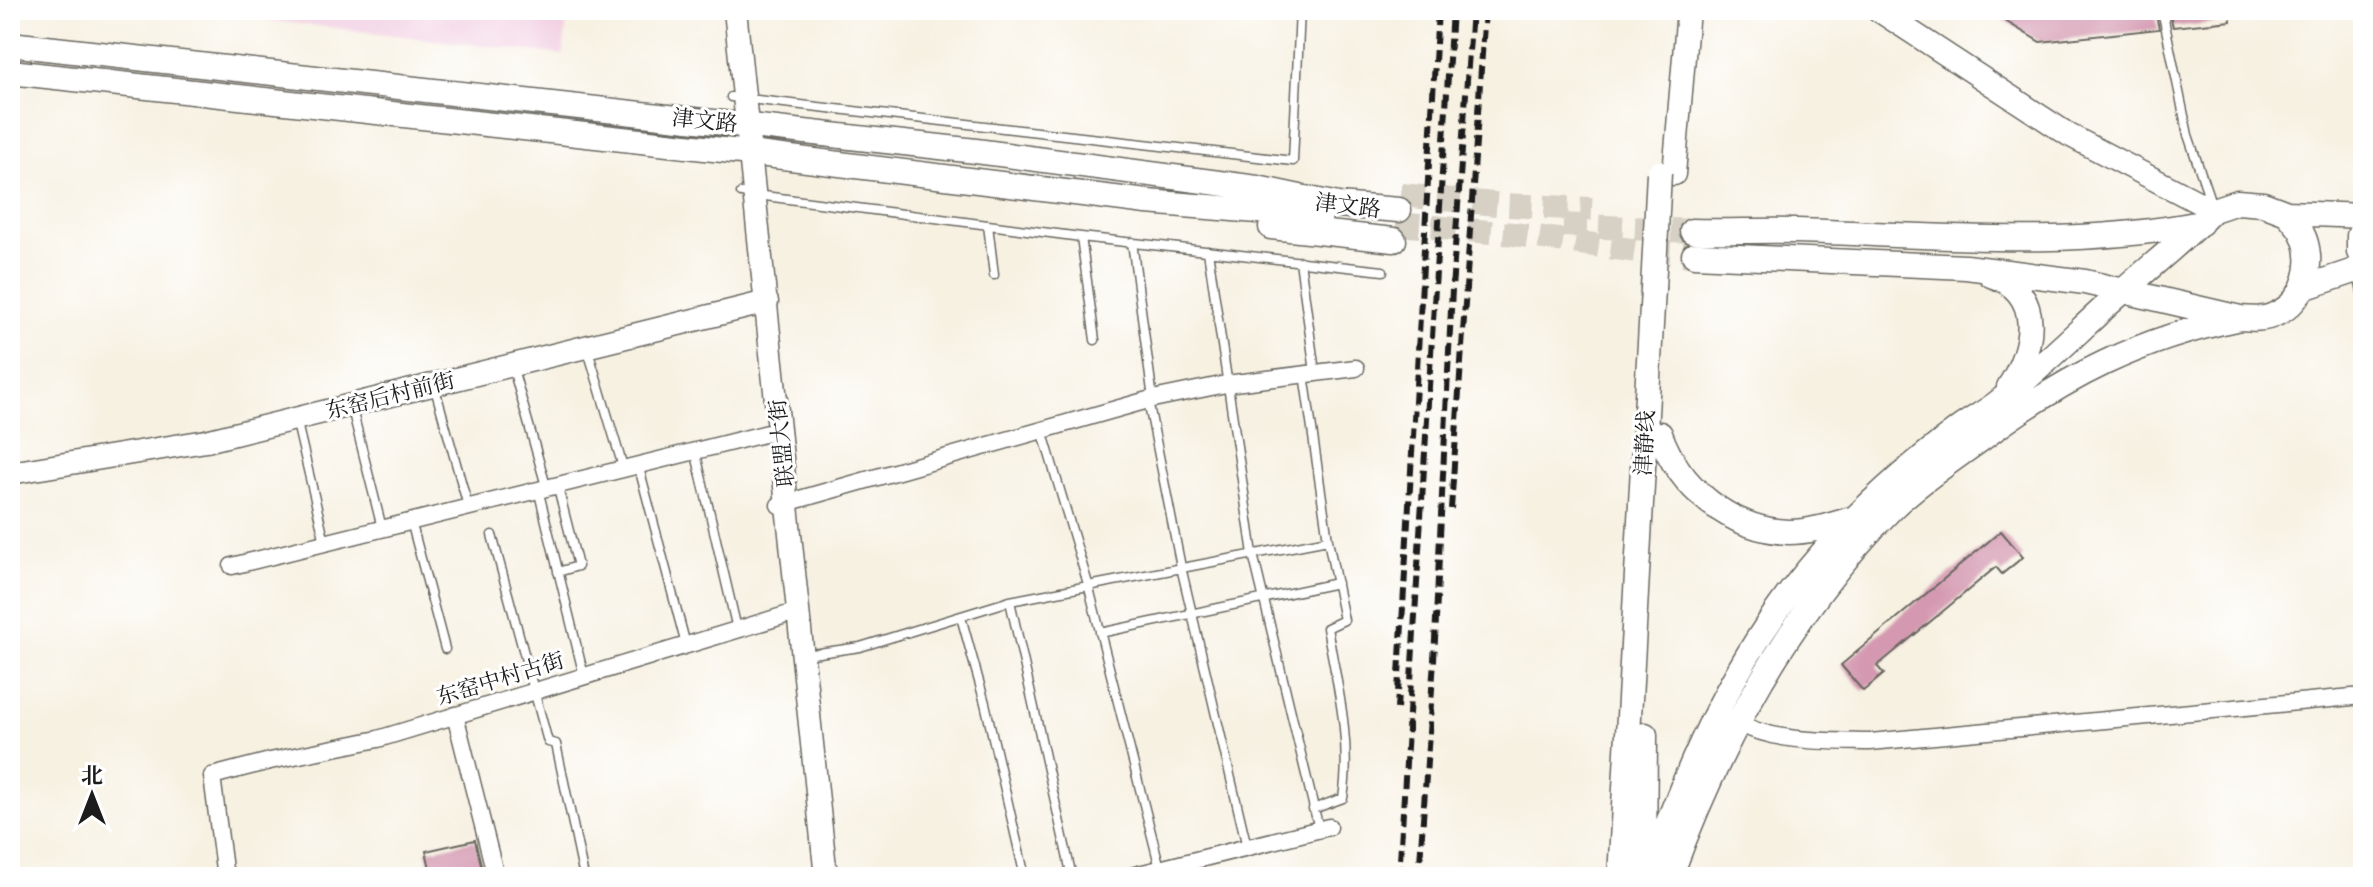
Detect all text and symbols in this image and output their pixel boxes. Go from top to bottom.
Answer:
street label: 津文路 [671,104,739,137]
street label: 津文路 [1314,188,1382,223]
street label: 东窑后村前街 [323,366,457,425]
street label: 联盟大街 [763,398,800,488]
street label: 津静线 [1629,409,1660,477]
street label: 东窑中村古街 [433,646,567,711]
north arrow [52,755,132,835]
text: 北 [81,762,103,789]

